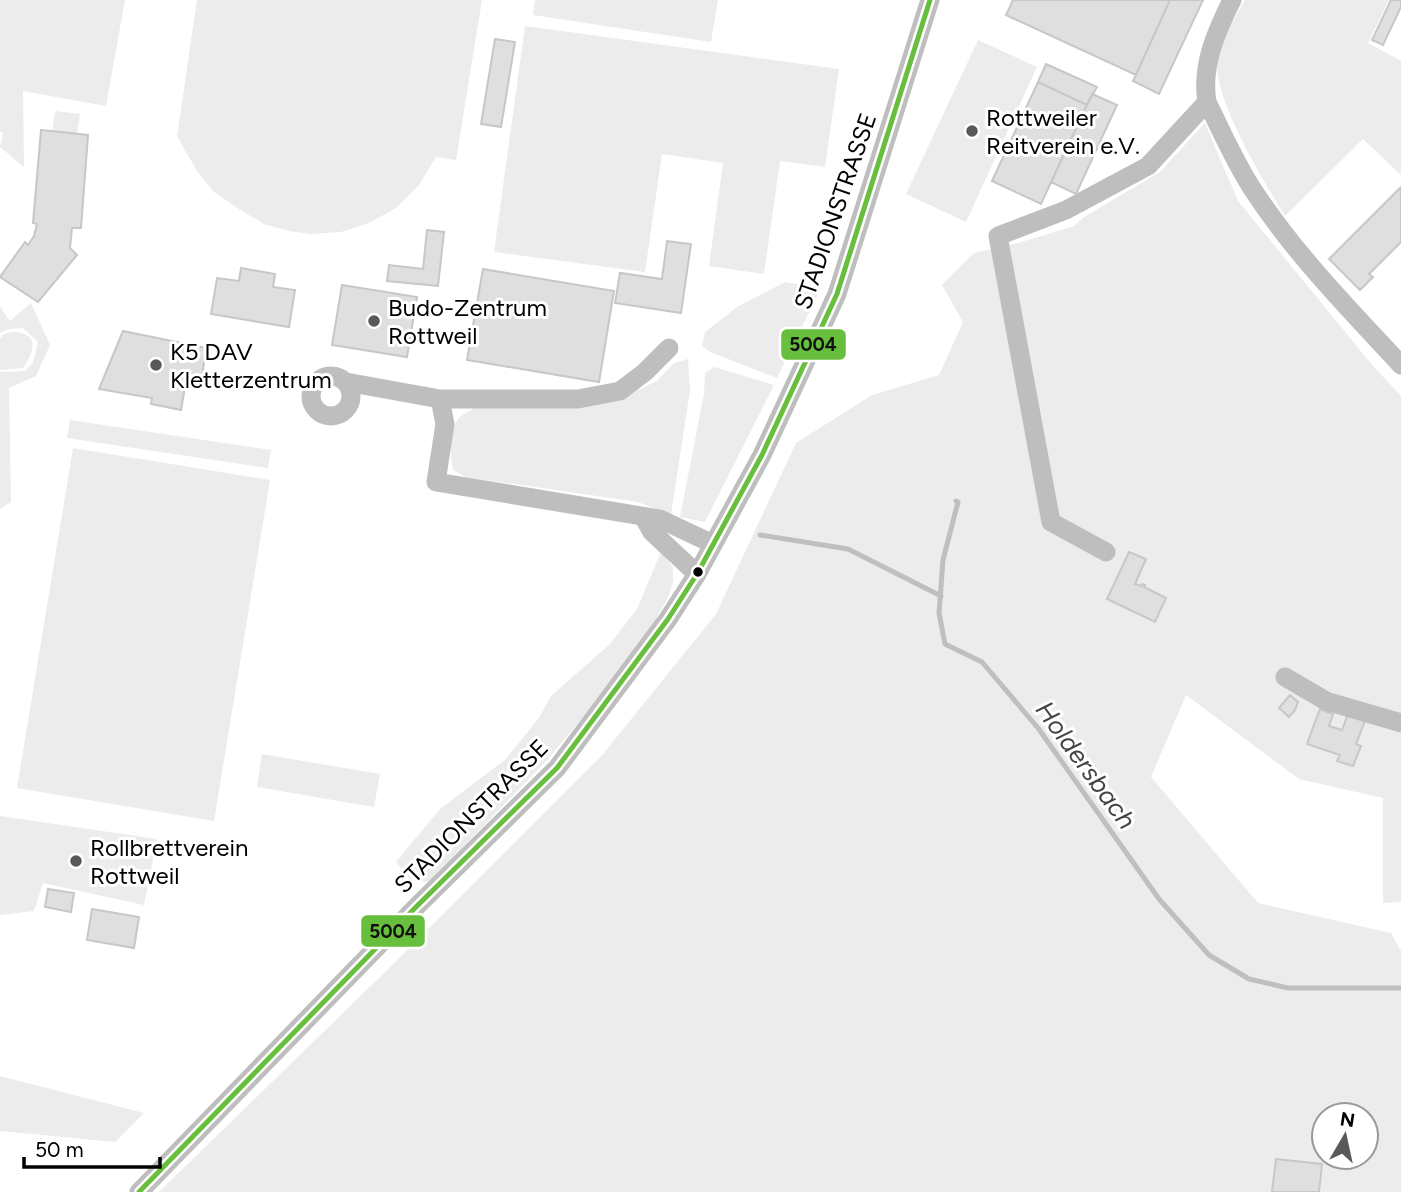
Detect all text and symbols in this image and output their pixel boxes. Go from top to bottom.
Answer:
place label: Rottweiler Reitverein e.V. [986,103,1140,160]
street label: STADIONSTRASSE [788,109,882,313]
marker: Rottweiler Reitverein e.V. [964,123,980,139]
place label: Budo-Zentrum Rottweil [388,293,547,350]
marker: Budo-Zentrum Rottweil [366,313,382,329]
line badge: 5004 [780,328,847,361]
text: 5004 [789,333,837,356]
place label: K5 DAV Kletterzentrum [170,337,332,394]
marker: K5 DAV Kletterzentrum [148,357,164,373]
unlabelled marker [691,565,705,579]
water label: Holdersbach [1029,695,1143,835]
street label: STADIONSTRASSE [388,733,554,899]
place label: Rollbrettverein Rottweil [90,833,248,890]
marker: Rollbrettverein Rottweil [68,853,84,869]
line badge: 5004 [360,914,426,948]
text: 5004 [369,920,417,943]
north arrow [1310,1101,1380,1171]
text: N [1339,1107,1357,1132]
scale bar [24,1126,161,1170]
text: 50 m [35,1137,84,1162]

